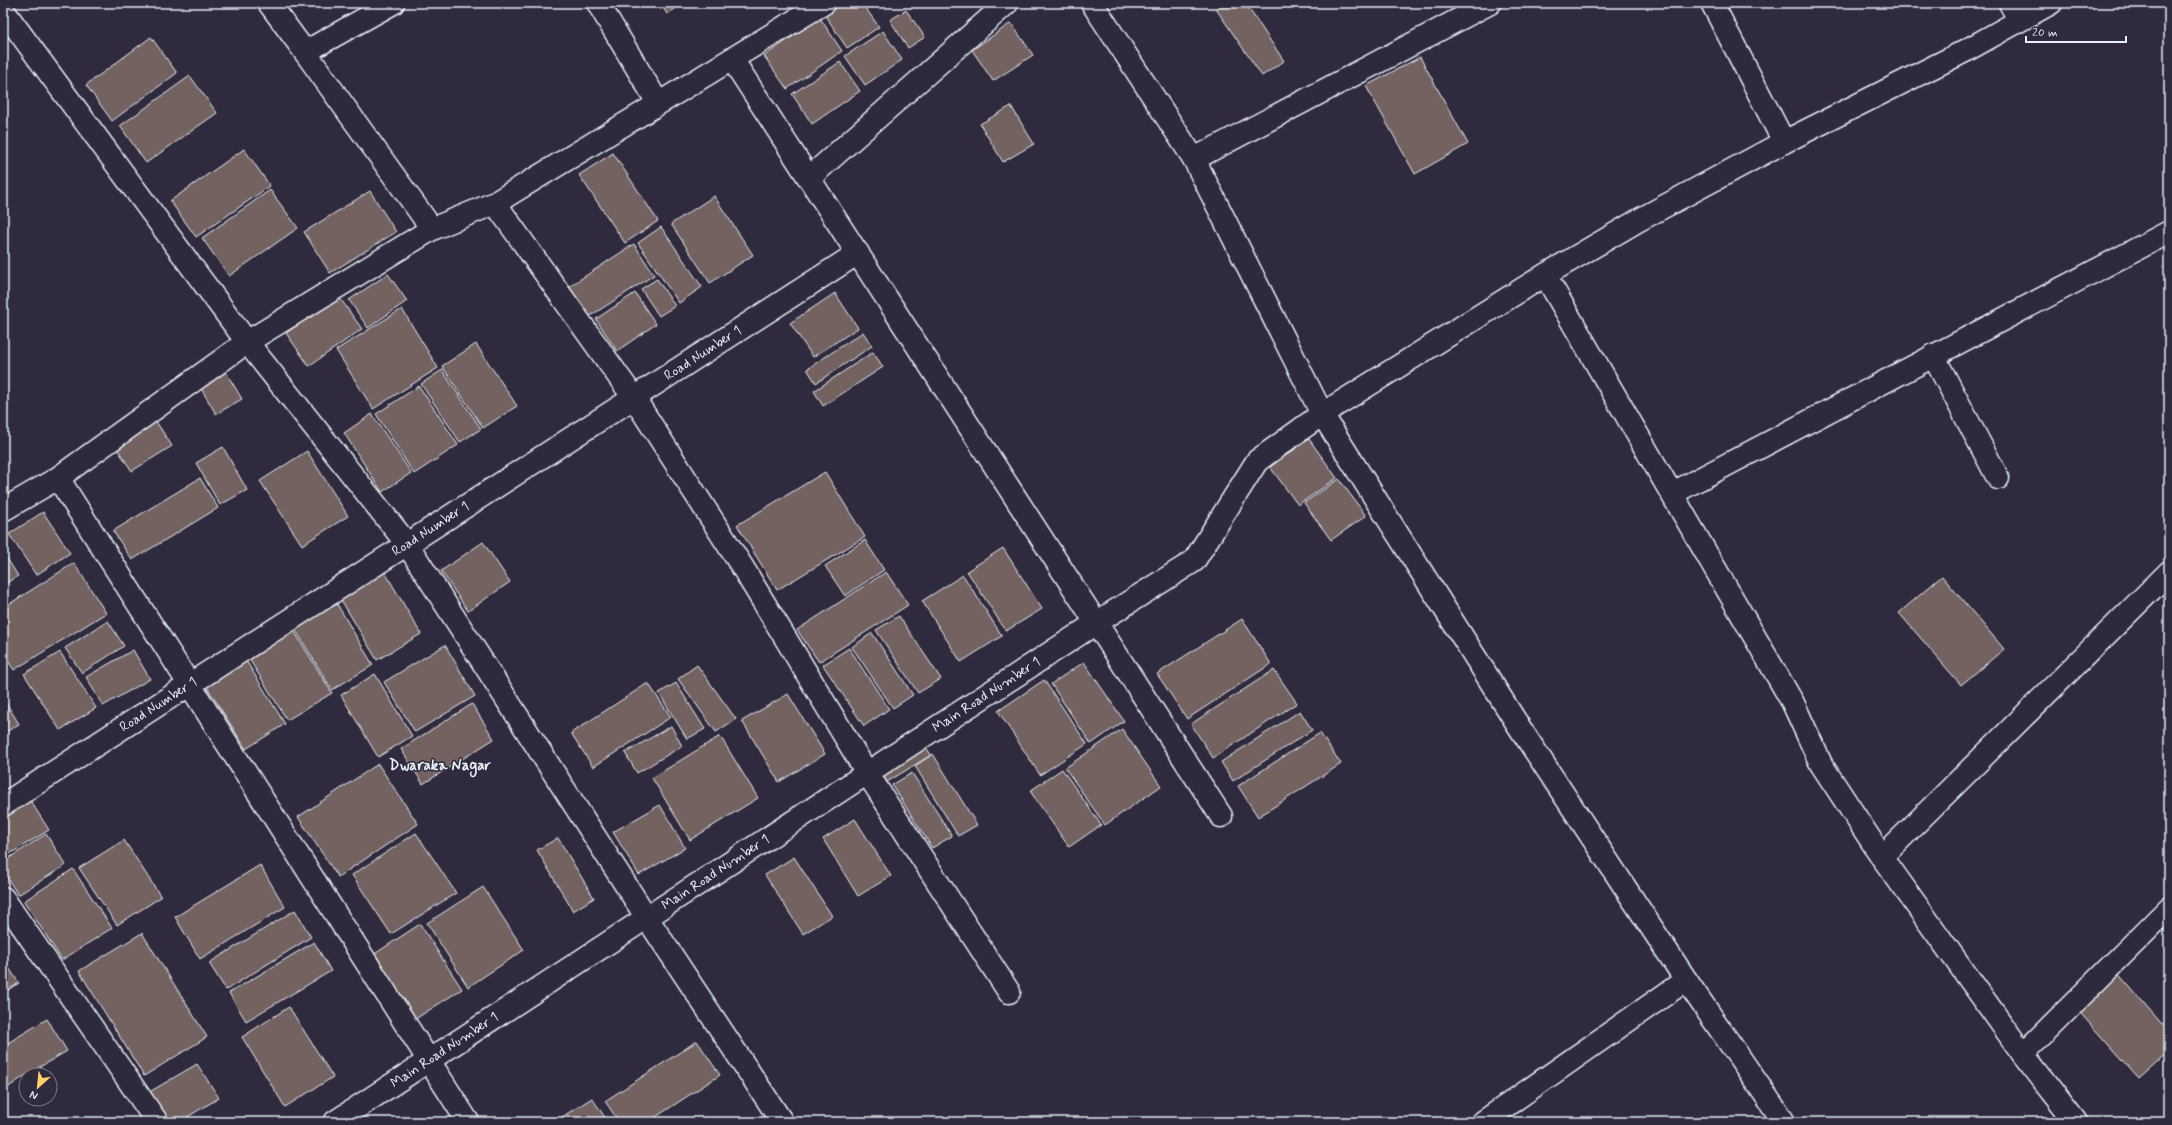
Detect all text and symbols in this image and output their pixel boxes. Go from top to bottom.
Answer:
scale bar [2026,18,2126,44]
text: 20 m [2032,25,2058,41]
street label: Road Number 1 [661,322,745,385]
street label: Road Number 1 [388,497,473,561]
street label: Main Road Number 1 [929,653,1044,737]
street label: Road Number 1 [116,673,201,736]
district label: Dwaraka Nagar [389,756,492,778]
street label: Main Road Number 1 [658,831,773,914]
street label: Main Road Number 1 [387,1008,502,1092]
north arrow [18,1067,58,1107]
text: N [27,1087,40,1103]

